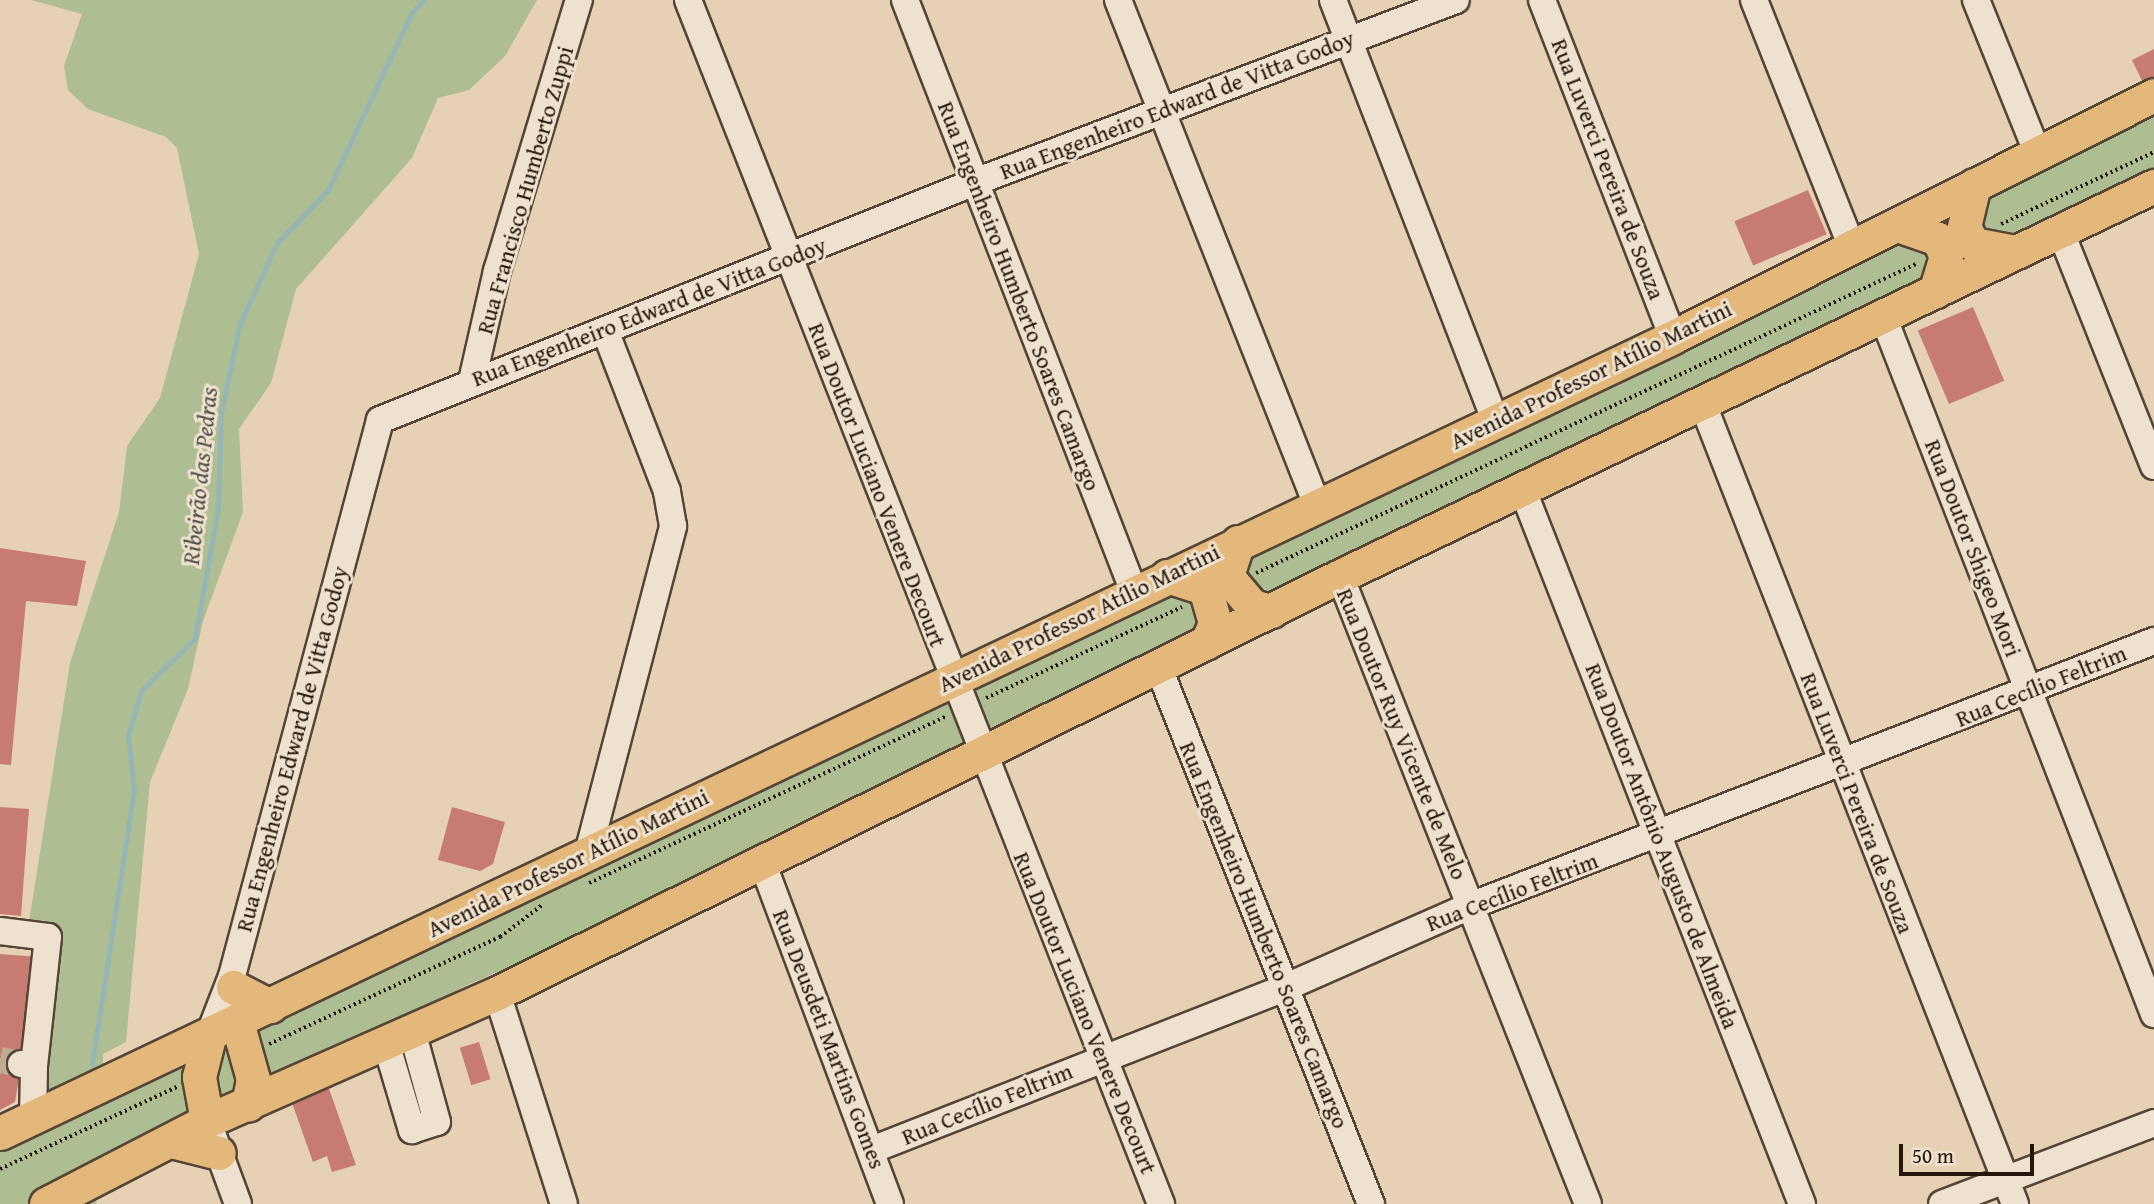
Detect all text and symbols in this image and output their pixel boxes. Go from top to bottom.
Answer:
street label: Rua Engenheiro Edward de Vitta Godoy [996,25,1358,185]
street label: Rua Luverci Pereira de Souza [1545,35,1671,303]
street label: Rua Francisco Humberto Zuppi [471,43,579,337]
street label: Rua Engenheiro Humberto Soares Camargo [932,97,1106,495]
street label: Rua Engenheiro Edward de Vitta Godoy [468,232,830,392]
street label: Avenida Professor Atílio Martini [1446,295,1736,455]
street label: Rua Doutor Luciano Venere Decourt [802,319,952,651]
water label: Ribeirão das Pedras [176,386,224,566]
street label: Rua Doutor Shigeo Mori [1919,436,2027,660]
street label: Avenida Professor Atílio Martini [934,538,1224,698]
street label: Rua Engenheiro Edward de Vitta Godoy [230,563,354,935]
street label: Rua Doutor Ruy Vicente de Melo [1331,584,1473,884]
street label: Rua Cecílio Feltrim [1952,639,2130,733]
street label: Rua Doutor Antônio Augusto de Almeida [1579,659,1745,1033]
street label: Rua Luverci Pereira de Souza [1794,669,1920,937]
street label: Rua Engenheiro Humberto Soares Camargo [1174,738,1354,1132]
street label: Avenida Professor Atílio Martini [423,783,713,943]
street label: Rua Cecílio Feltrim [1422,847,1602,937]
street label: Rua Doutor Luciano Venere Decourt [1008,848,1162,1178]
street label: Rua Deusdeti Martins Gomes [767,905,891,1173]
street label: Rua Cecílio Feltrim [898,1057,1076,1151]
scale bar [1902,1130,2037,1174]
text: 50 m [1912,1140,1954,1171]

